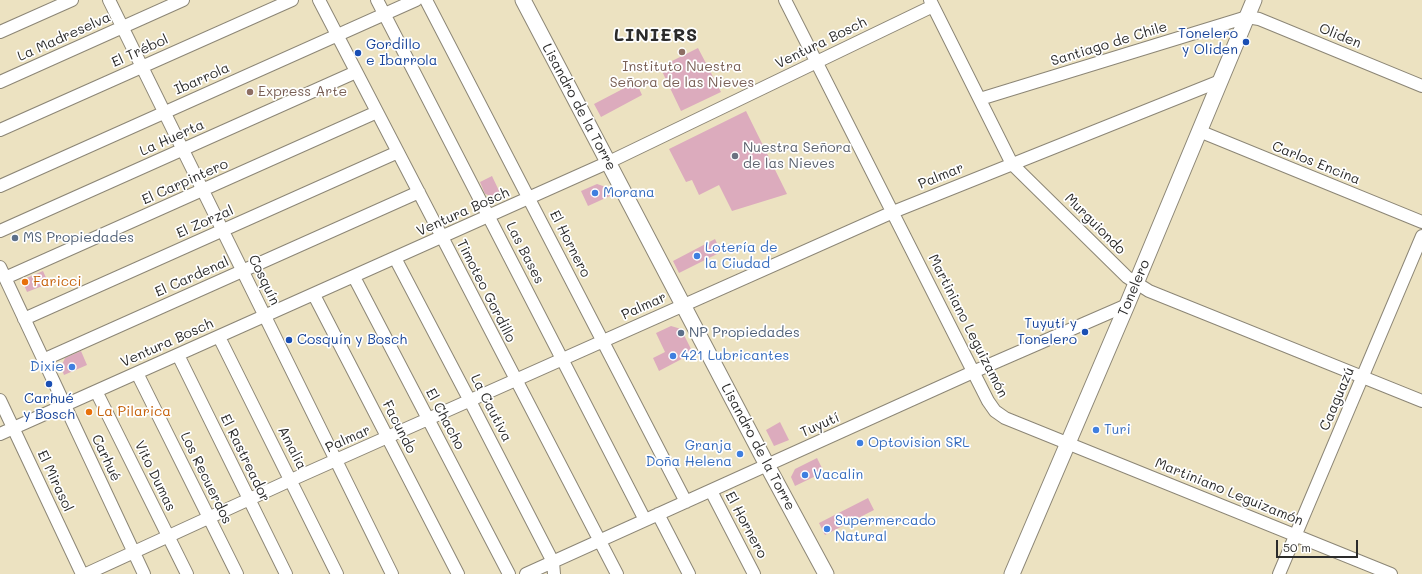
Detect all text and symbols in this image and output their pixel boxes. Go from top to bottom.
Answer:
street label: La Madreselva [15,9,113,65]
street label: Ventura Bosch [773,14,869,72]
street label: Santiago de Chile [1049,18,1169,70]
street label: Oliden [1316,20,1364,52]
district label: LINIERS [614,24,698,46]
place label: Tonelero y Oliden [1178,26,1238,58]
street label: El Trébol [109,31,171,71]
place label: Gordillo e Ibarrola [366,37,438,70]
marker: Tonelero y Oliden [1241,37,1251,47]
street label: Lisandro de la Torre [538,41,620,173]
marker: Instituto Nuestra Señora de las Nieves [677,47,687,57]
marker: Gordillo e Ibarrola [353,48,363,58]
street label: Ibarrola [172,59,232,99]
place label: Instituto Nuestra Señora de las Nieves [610,59,754,92]
place label: Express Arte [258,84,347,100]
marker: Express Arte [245,87,255,97]
street label: La Huerta [137,116,207,160]
street label: Carlos Encina [1269,138,1363,188]
place label: Nuestra Señora de las Nieves [743,140,851,172]
marker: Nuestra Señora de las Nieves [730,151,740,161]
street label: El Carpintero [139,155,231,209]
street label: Palmar [916,159,966,193]
street label: Ventura Bosch [414,184,512,240]
place label: Morana [603,185,655,201]
marker: Morana [590,188,600,198]
street label: Murguiondo [1061,190,1129,258]
street label: El Zorzal [174,202,236,242]
street label: El Hornero [546,208,594,280]
street label: Las Bases [502,219,548,287]
place label: MS Propiedades [23,230,134,246]
marker: MS Propiedades [10,233,20,243]
street label: Timoteo Gordillo [453,237,519,345]
place label: Lotería de la Ciudad [705,240,778,272]
marker: Lotería de la Ciudad [692,251,702,261]
street label: Cosquín [245,252,283,308]
street label: Martiniano Leguizamón [925,252,1011,400]
street label: El Cardenal [152,253,232,301]
street label: Tonelero [1115,257,1153,319]
place label: Faricci [33,274,82,290]
marker: Faricci [20,277,30,287]
street label: Palmar [619,289,669,323]
street label: Ventura Bosch [118,315,216,371]
place label: Tuyutí y Tonelero [1017,316,1077,348]
place label: NP Propiedades [689,325,800,341]
marker: Tuyutí y Tonelero [1080,327,1090,337]
marker: NP Propiedades [676,328,686,338]
place label: Cosquín y Bosch [297,332,407,348]
marker: Cosquín y Bosch [284,335,294,345]
place label: 421 Lubricantes [681,348,789,364]
marker: 421 Lubricantes [668,351,678,361]
place label: Dixie [30,359,64,375]
marker: Dixie [67,362,77,372]
street label: Caaguazú [1316,365,1358,433]
street label: La Cautiva [467,371,515,445]
marker: Carhué y Bosch [44,379,54,389]
street label: Lisandro de la Torre [717,381,799,513]
street label: El Chacho [422,385,468,453]
place label: Carhué y Bosch [23,391,75,424]
street label: Facundo [378,398,420,456]
place label: La Pilarica [97,404,171,420]
marker: La Pilarica [84,407,94,417]
street label: Tuyutí [798,409,842,441]
street label: El Rastreador [217,411,273,505]
street label: Palmar [323,422,373,456]
place label: Turi [1104,422,1131,438]
street label: Amalia [274,424,310,472]
marker: Turi [1091,425,1101,435]
street label: Los Recuerdos [176,429,236,527]
street label: Carhué [88,432,124,484]
place label: Optovision SRL [868,435,970,451]
street label: Vito Dumas [131,438,179,514]
place label: Granja Doña Helena [646,438,732,470]
marker: Optovision SRL [855,438,865,448]
street label: El Mirasol [33,448,77,514]
marker: Granja Doña Helena [735,449,745,459]
street label: Martiniano Leguizamón [1152,455,1306,529]
place label: Vacalin [813,467,863,483]
marker: Vacalin [800,470,810,480]
street label: El Hornero [721,489,771,561]
place label: Supermercado Natural [835,513,936,546]
marker: Supermercado Natural [822,524,832,534]
scale bar [1278,532,1360,558]
text: 50 m [1283,539,1311,555]

